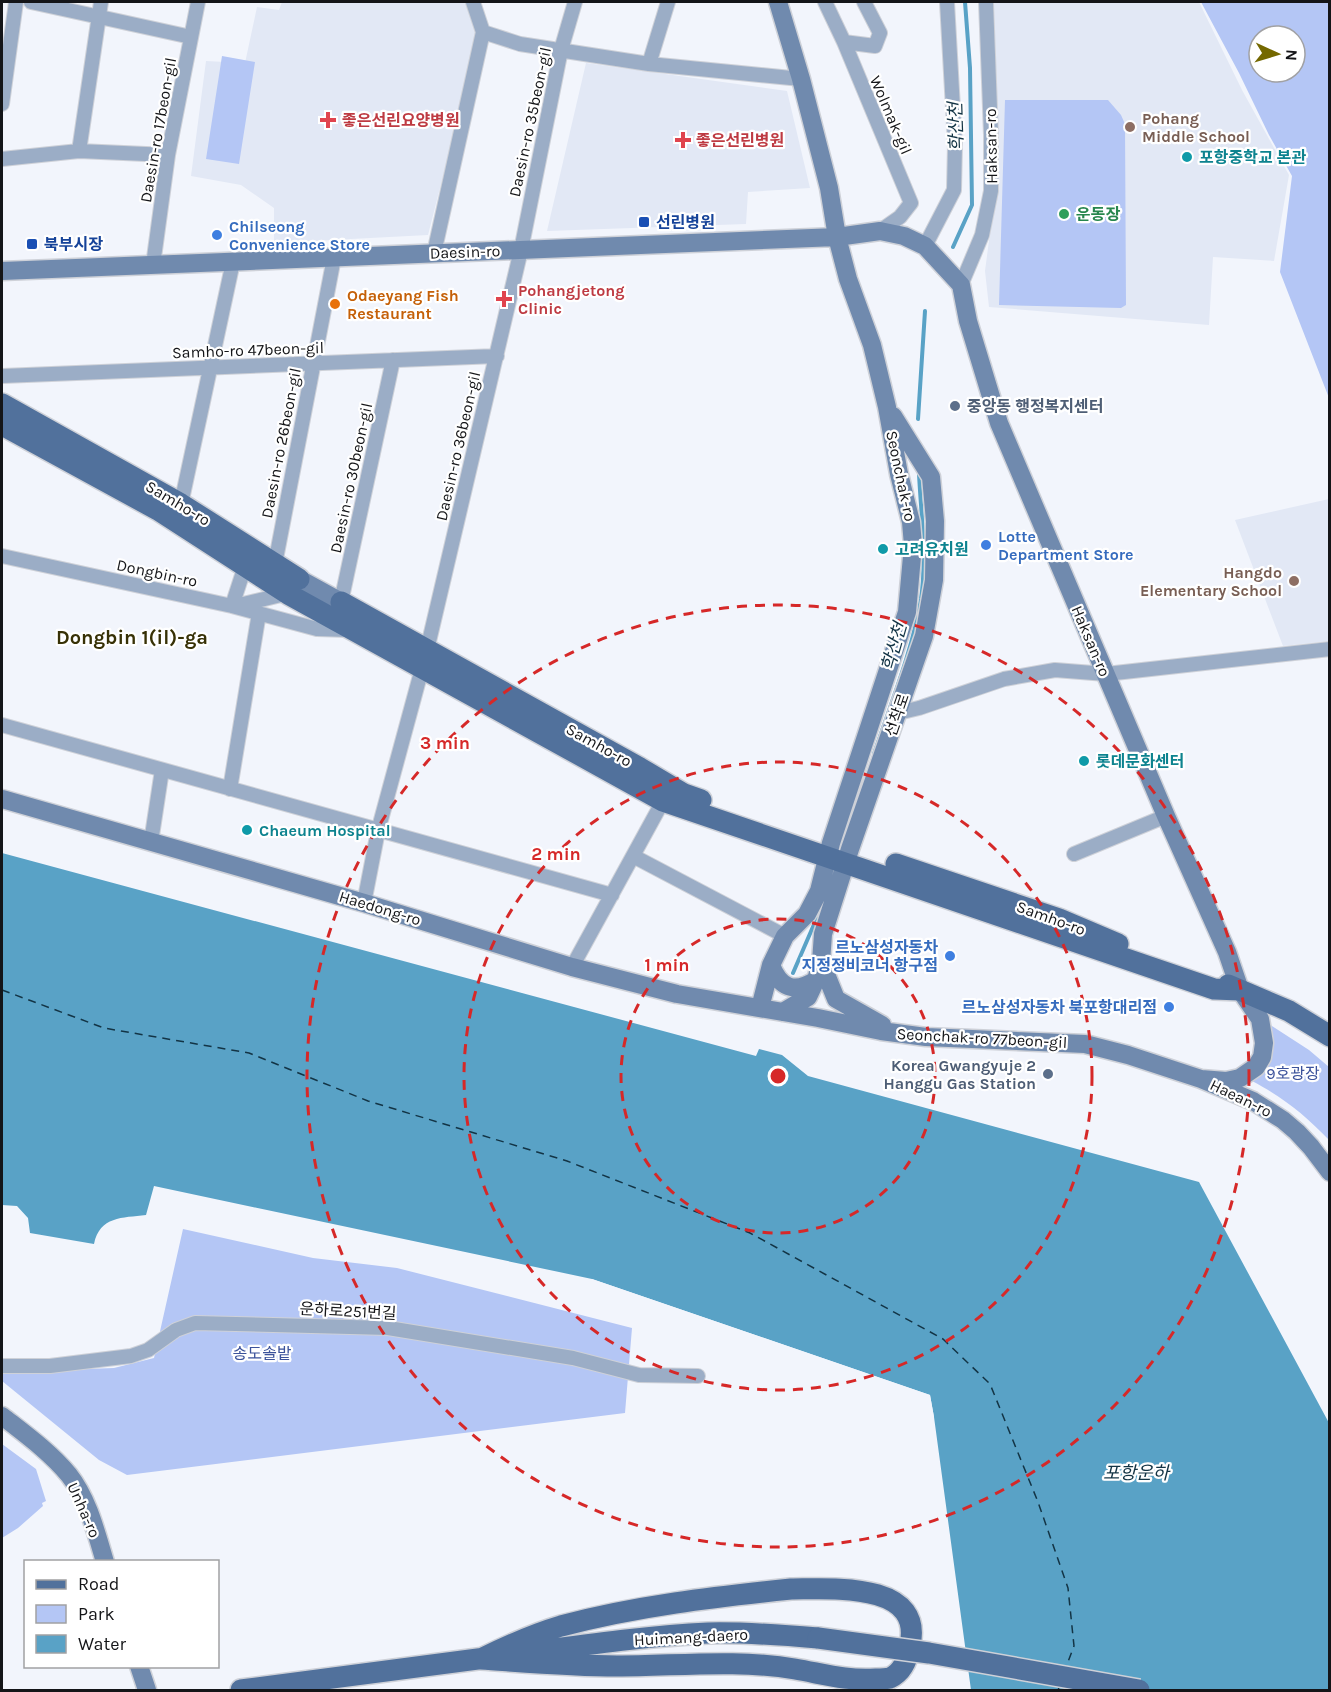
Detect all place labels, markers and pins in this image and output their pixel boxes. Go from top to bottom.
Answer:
place label: Pohang Middle School [1142,109,1250,146]
marker: 좋은선린요양병원 [319,111,337,129]
place label: 좋은선린요양병원 [342,111,460,130]
marker: Pohang Middle School [1123,120,1137,134]
marker: 좋은선린병원 [674,131,692,149]
place label: 좋은선린병원 [696,131,784,150]
place label: 포항중학교 본관 [1199,148,1306,167]
marker: 포항중학교 본관 [1180,150,1194,164]
place label: 운동장 [1076,205,1120,224]
marker: 운동장 [1057,207,1071,221]
place label: 선린병원 [656,213,715,232]
marker: 선린병원 [637,215,651,229]
place label: Chilseong Convenience Store [229,217,370,254]
marker: Chilseong Convenience Store [210,228,224,242]
place label: 북부시장 [44,235,103,254]
marker: 북부시장 [25,237,39,251]
place label: Pohangjetong Clinic [518,281,625,318]
place label: Odaeyang Fish Restaurant [347,286,459,323]
marker: Pohangjetong Clinic [495,290,513,308]
marker: Odaeyang Fish Restaurant [328,297,342,311]
place label: 중앙동 행정복지센터 [967,397,1104,416]
marker: 중앙동 행정복지센터 [948,399,962,413]
place label: Lotte Department Store [998,527,1134,564]
marker: Lotte Department Store [979,538,993,552]
place label: 고려유치원 [895,540,969,559]
marker: 고려유치원 [876,542,890,556]
place label: Hangdo Elementary School [1140,563,1282,600]
marker: Hangdo Elementary School [1287,574,1301,588]
place label: 롯데문화센터 [1096,752,1184,771]
marker: 롯데문화센터 [1077,754,1091,768]
place label: Chaeum Hospital [259,821,391,840]
marker: Chaeum Hospital [240,823,254,837]
place label: 르노삼성자동차 지정정비코너 항구점 [801,938,938,975]
marker: 르노삼성자동차 지정정비코너 항구점 [943,949,957,963]
place label: 르노삼성자동차 북포항대리점 [962,998,1157,1017]
marker: 르노삼성자동차 북포항대리점 [1162,1000,1176,1014]
place label: Korea Gwangyuje 2 Hanggu Gas Station [884,1056,1036,1093]
centre of rings [768,1066,788,1086]
marker: Korea Gwangyuje 2 Hanggu Gas Station [1041,1067,1055,1081]

